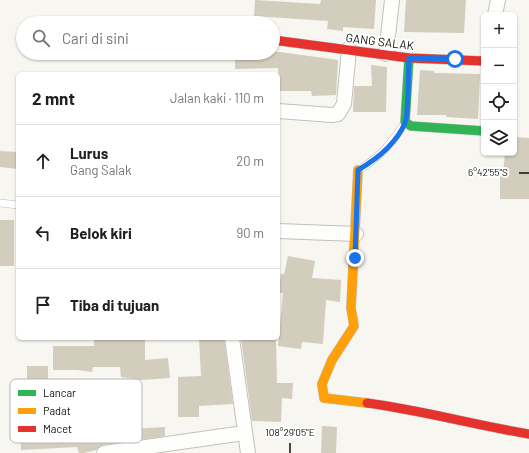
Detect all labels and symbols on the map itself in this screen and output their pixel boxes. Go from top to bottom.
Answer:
street label: GANG SALAK [345,30,416,52]
route start [446,50,464,68]
text: 6°42'55"S [468,166,508,178]
route end [346,249,364,267]
legend [10,379,142,443]
text: Lancar [43,386,76,399]
text: Padat [43,404,71,417]
text: Macet [43,422,72,435]
text: 108°29'05"E [265,426,315,438]

